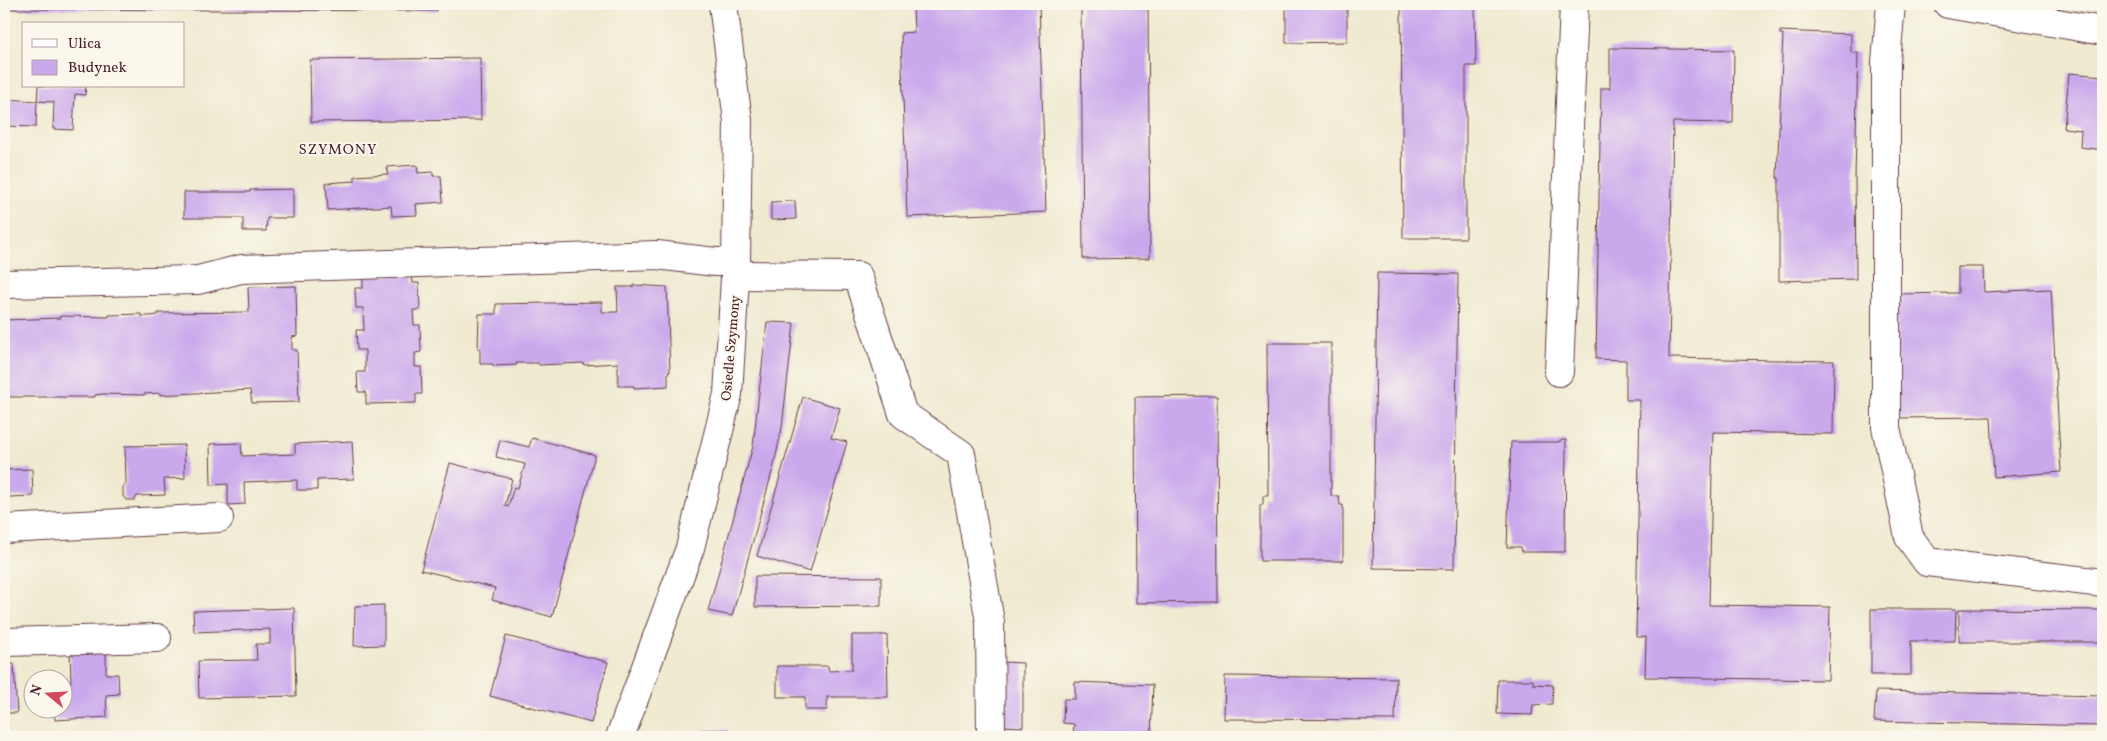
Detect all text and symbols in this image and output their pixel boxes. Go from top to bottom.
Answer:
legend [22,22,185,88]
text: Ulica [68,34,101,55]
text: Budynek [68,58,127,79]
district label: SZYMONY [299,140,377,161]
street label: Osiedle Szymony [717,294,746,402]
north arrow [22,668,72,718]
text: N [26,683,48,698]

